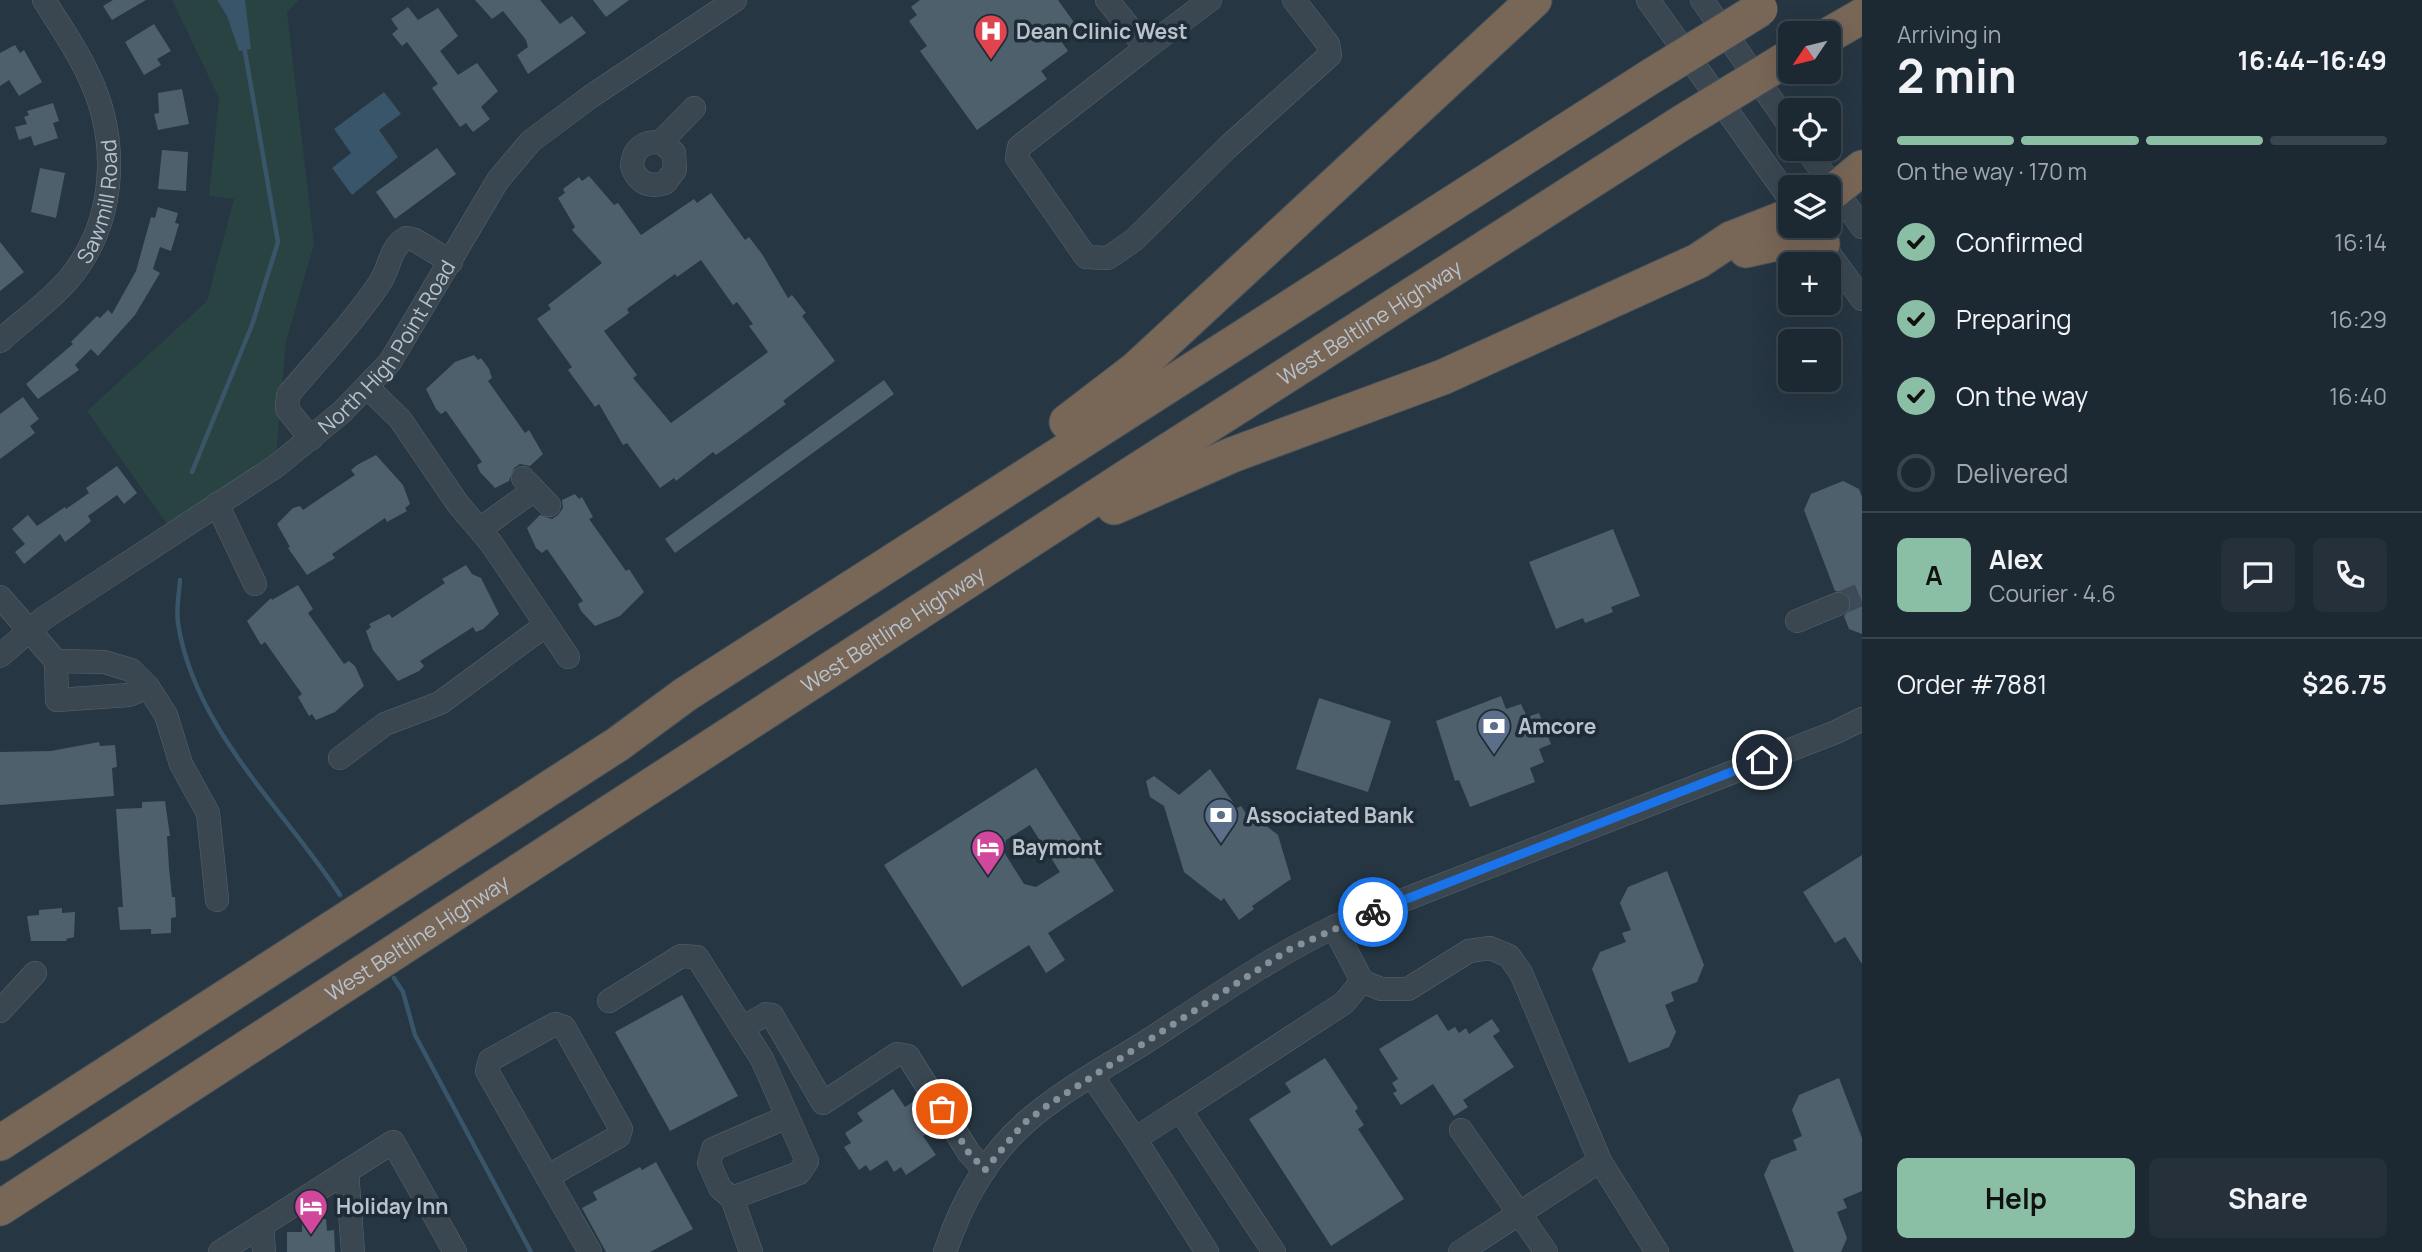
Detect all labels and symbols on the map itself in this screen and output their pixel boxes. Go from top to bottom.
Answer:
hospital icon: Dean Clinic West [972,12,1010,61]
place label: Dean Clinic West [1016,17,1188,45]
north arrow [1778,21,1841,84]
street label: Sawmill Road [70,138,123,268]
street label: West Beltline Highway [1272,253,1467,391]
street label: North High Point Road [312,255,461,440]
street label: West Beltline Highway [796,559,990,699]
bank icon: Amcore [1475,707,1513,756]
place label: Amcore [1518,712,1596,740]
pin [1732,730,1792,790]
bank icon: Associated Bank [1202,796,1240,845]
place label: Associated Bank [1246,801,1414,829]
hotel icon: Baymont [969,828,1007,877]
place label: Baymont [1012,833,1102,861]
street label: West Beltline Highway [320,868,514,1007]
courier [1338,877,1408,947]
pin [912,1079,972,1139]
hotel icon: Holiday Inn [292,1187,330,1236]
place label: Holiday Inn [336,1192,448,1220]

